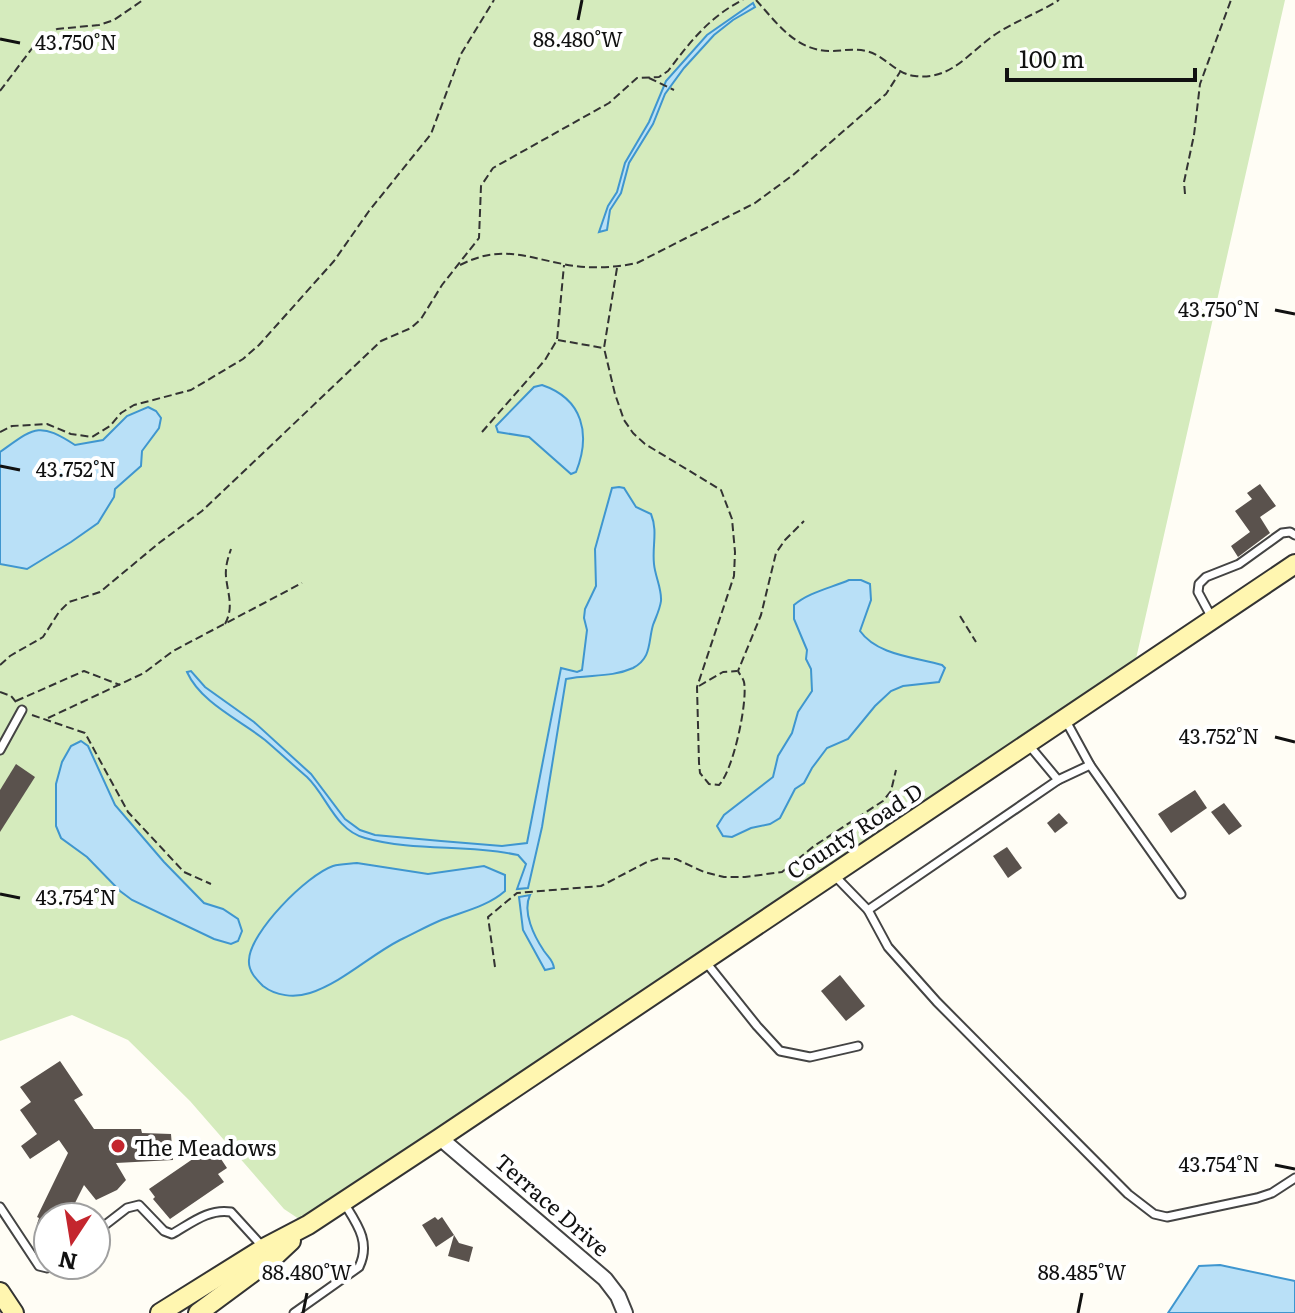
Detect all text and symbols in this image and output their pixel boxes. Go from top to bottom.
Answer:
text: 88.480°W [533,23,623,53]
text: 43.750°N [35,26,117,56]
scale bar [1007,32,1195,82]
text: 100 m [1019,40,1085,75]
text: 43.750°N [1178,293,1260,323]
text: 43.752°N [36,453,116,483]
text: 43.752°N [1179,720,1259,750]
street label: County Road D [779,774,929,886]
text: 43.754°N [35,881,117,911]
place label: The Meadows [134,1130,276,1163]
marker: The Meadows [109,1137,127,1155]
street label: Terrace Drive [488,1145,618,1263]
text: 43.754°N [1178,1148,1260,1178]
north arrow [32,1201,112,1281]
text: N [55,1244,80,1280]
text: 88.480°W [262,1256,352,1286]
text: 88.485°W [1038,1256,1126,1286]

